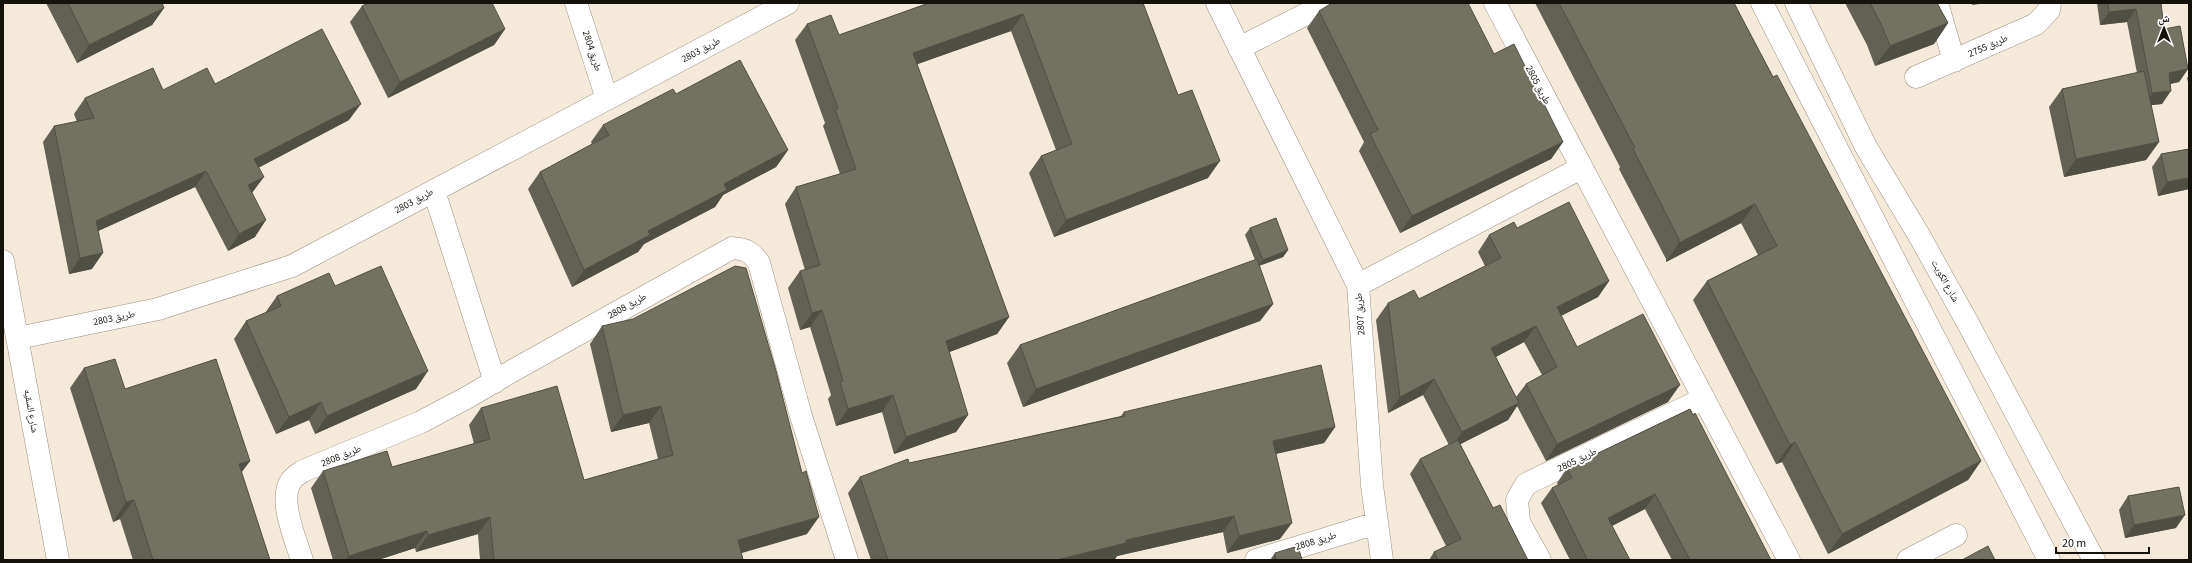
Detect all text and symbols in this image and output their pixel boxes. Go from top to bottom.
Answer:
north arrow [2144,8,2184,48]
text: ش [2158,11,2170,26]
street label: طريق 2804 [579,29,605,74]
street label: طريق 2755 [1966,31,2011,61]
street label: طريق 2803 [679,34,723,66]
street label: طريق 2805 [1522,63,1554,107]
street label: طريق 2803 [392,185,436,217]
street label: شارع الكويت [1928,257,1963,305]
street label: طريق 2808 [605,289,649,322]
street label: طريق 2807 [1352,292,1368,336]
street label: طريق 2803 [92,307,137,329]
street label: شارع السقيه [20,388,42,434]
street label: طريق 2808 [319,441,364,470]
street label: طريق 2805 [1555,444,1599,476]
street label: طريق 2808 [1294,528,1339,554]
scale bar [2056,529,2149,555]
text: 20 m [2062,535,2086,552]

